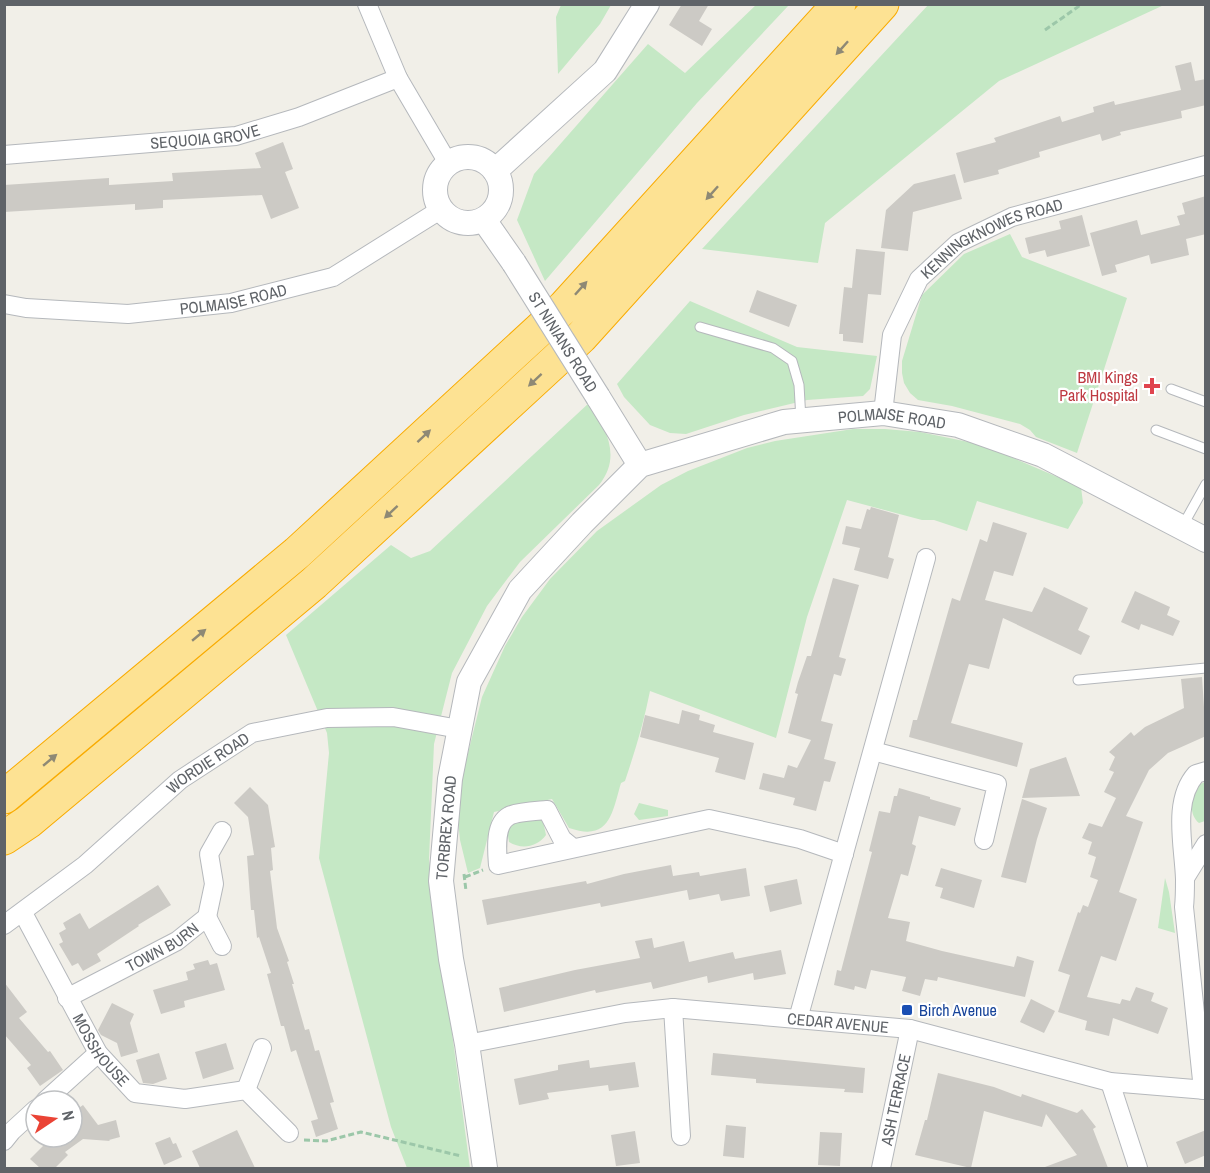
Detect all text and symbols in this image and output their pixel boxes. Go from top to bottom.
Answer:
one-way arrow [836,41,850,55]
street label: SEQUOIA GROVE [149,118,262,154]
one-way arrow [705,185,719,200]
street label: KENNINGKNOWES ROAD [915,193,1065,283]
street label: POLMAISE ROAD [179,278,289,319]
one-way arrow [574,281,587,296]
street label: ST NINIANS ROAD [524,287,603,396]
place label: BMI Kings Park Hospital [1059,366,1138,406]
one-way arrow [527,373,542,387]
marker: BMI Kings Park Hospital [1143,377,1161,395]
street label: POLMAISE ROAD [837,402,947,434]
one-way arrow [416,430,431,443]
one-way arrow [384,505,399,519]
one-way arrow [191,628,207,641]
street label: WORDIE ROAD [161,727,253,798]
one-way arrow [42,754,57,766]
street label: TORBREX ROAD [430,774,461,881]
street label: TOWN BURN [122,917,203,977]
place label: Birch Avenue [919,999,997,1021]
marker: Birch Avenue [900,1003,914,1017]
street label: CEDAR AVENUE [786,1007,890,1038]
street label: MOSSHOUSE [68,1009,135,1091]
street label: ASH TERRACE [875,1052,916,1148]
north arrow [24,1089,84,1149]
text: N [57,1109,80,1123]

